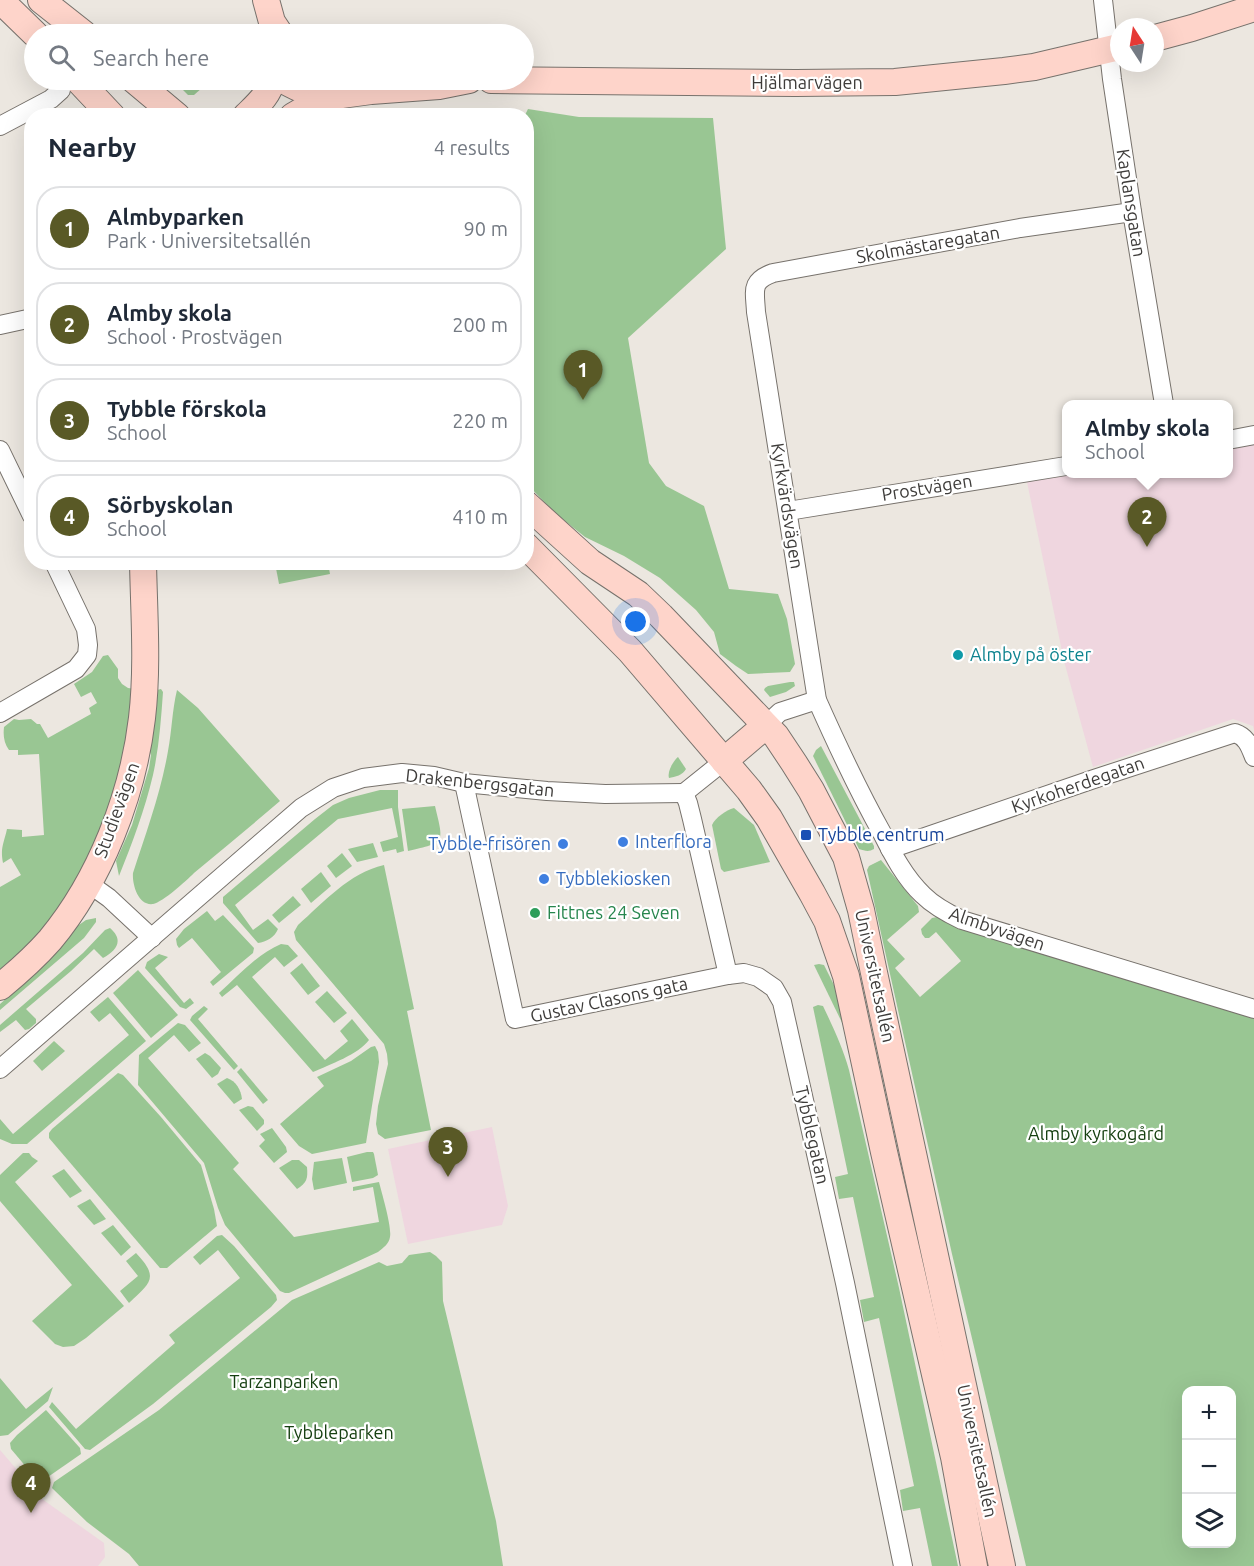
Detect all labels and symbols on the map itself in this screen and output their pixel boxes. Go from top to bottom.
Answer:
north arrow [1110,18,1164,72]
street label: Hjälmarvägen [751,72,863,92]
street label: Kaplansgatan [1114,147,1150,258]
street label: Skolmästaregatan [855,222,1001,266]
pin: 1 [564,350,602,400]
street label: Kyrkvärdsvägen [768,441,808,570]
street label: Prostvägen [880,470,974,504]
pin: 2 [1128,498,1166,547]
your location [621,607,650,636]
place label: Almby på öster [970,644,1091,664]
marker: Almby på öster [951,648,965,662]
street label: Kyrkoherdegatan [1009,752,1147,816]
street label: Studievägen [90,759,143,860]
street label: Drakenbergsgatan [405,764,555,800]
place label: Tybble centrum [818,824,944,844]
marker: Tybble centrum [799,828,813,842]
place label: Interflora [635,831,712,851]
place label: Tybble-frisören [428,833,551,853]
marker: Interflora [616,835,630,849]
marker: Tybble-frisören [556,837,570,851]
place label: Tybblekiosken [556,868,671,888]
marker: Tybblekiosken [537,872,551,886]
place label: Fittnes 24 Seven [547,902,680,922]
street label: Almbyvägen [947,902,1048,954]
marker: Fittnes 24 Seven [528,906,542,920]
street label: Universitetsallén [852,908,900,1044]
street label: Gustav Clasons gata [528,973,689,1026]
street label: Tybblegatan [792,1084,834,1186]
park label: Almby kyrkogård [1028,1123,1164,1143]
pin: 3 [428,1128,468,1177]
park label: Tarzanparken [230,1371,338,1391]
street label: Universitetsallén [954,1383,1002,1519]
park label: Tybbleparken [284,1422,394,1442]
pin: 4 [12,1464,51,1513]

